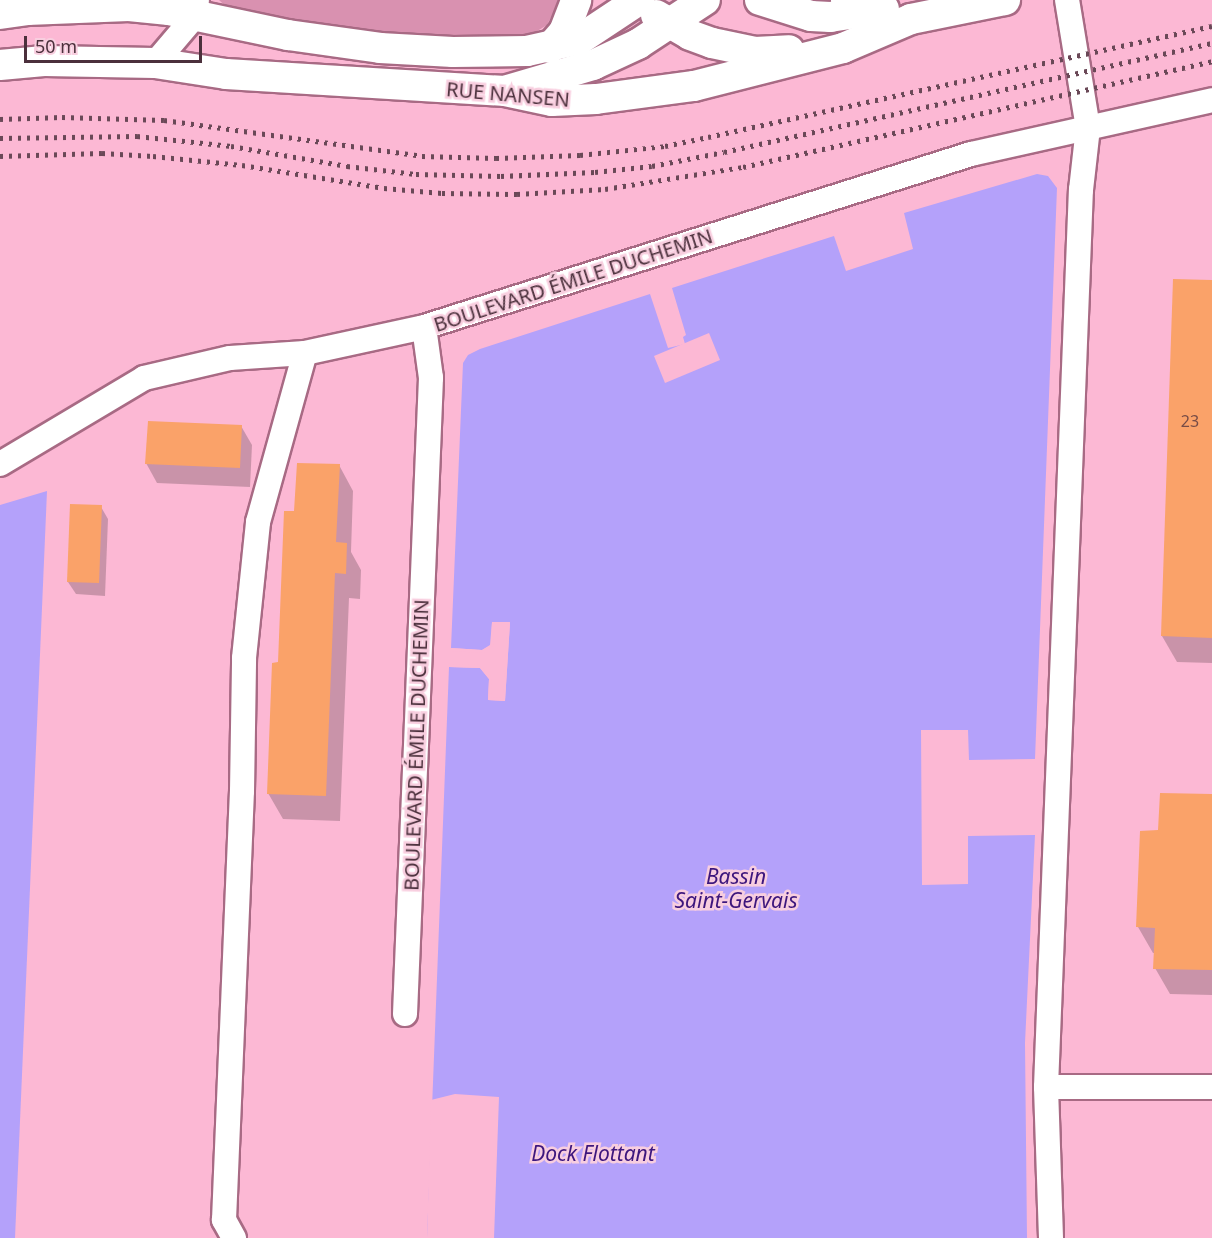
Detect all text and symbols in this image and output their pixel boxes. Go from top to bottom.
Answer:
scale bar [27,24,206,62]
text: 50 m [35,34,77,58]
street label: RUE NANSEN [445,77,571,111]
street label: BOULEVARD ÉMILE DUCHEMIN [431,223,715,337]
house number: 23 [1181,411,1199,431]
street label: BOULEVARD ÉMILE DUCHEMIN [399,599,433,891]
water label: Bassin Saint-Gervais [675,863,797,913]
water label: Dock Flottant [531,1140,655,1166]

